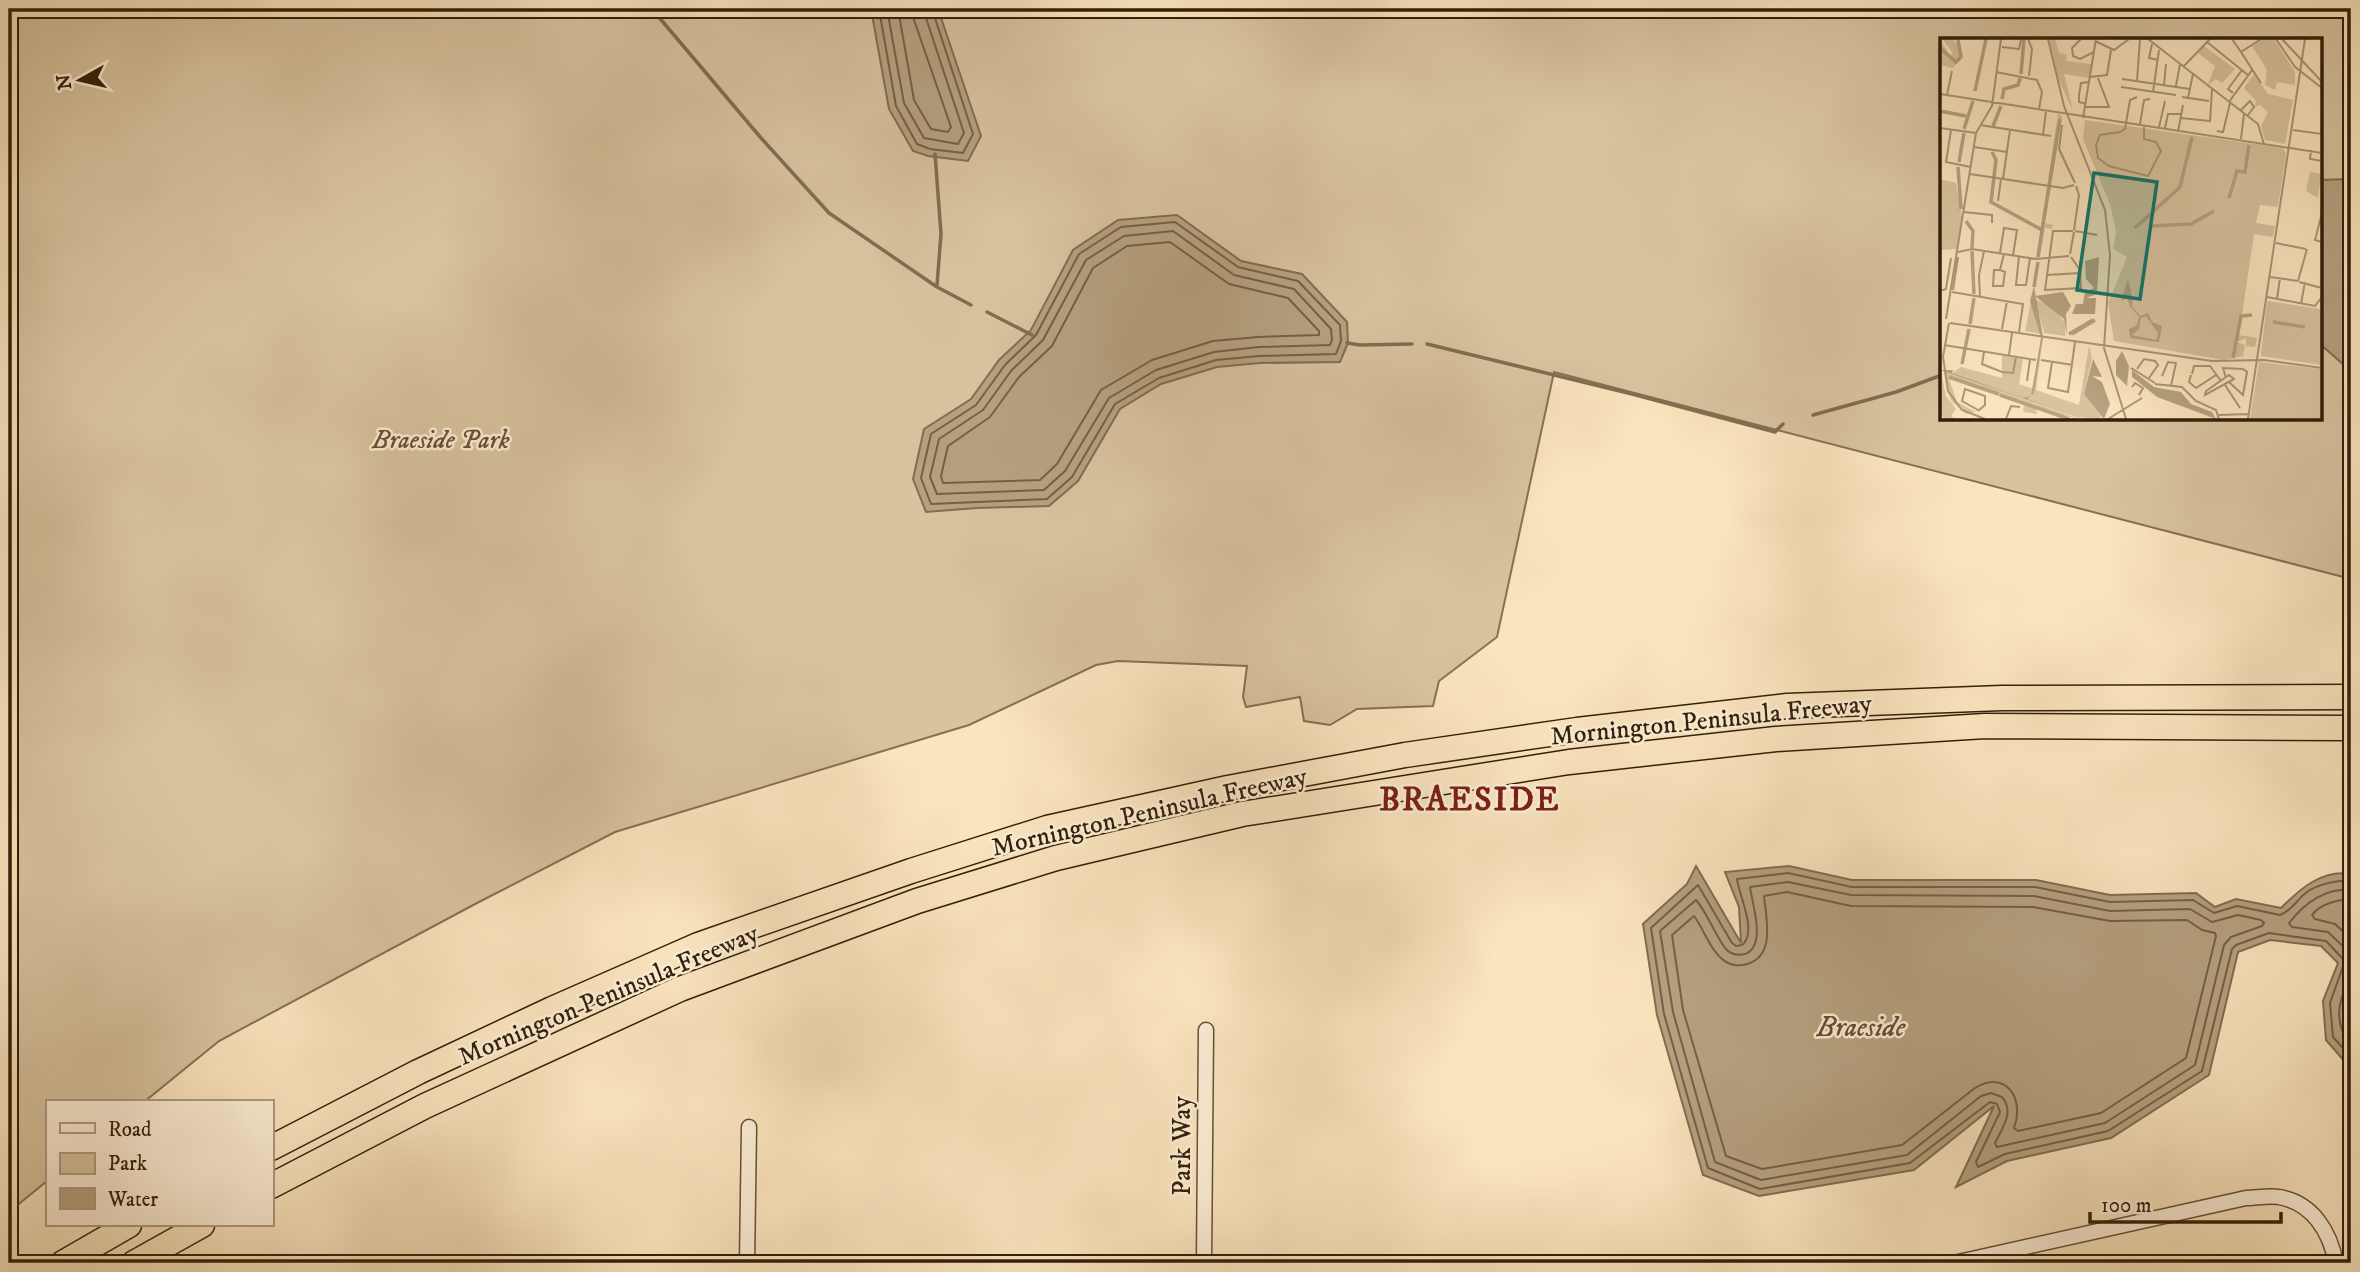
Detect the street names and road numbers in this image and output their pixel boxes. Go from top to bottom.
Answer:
street label: Mornington Peninsula Freeway [1549,687,1874,754]
street label: Mornington Peninsula Freeway [988,760,1311,865]
street label: Mornington Peninsula Freeway [453,917,764,1074]
street label: Park Way [1166,1096,1199,1196]

